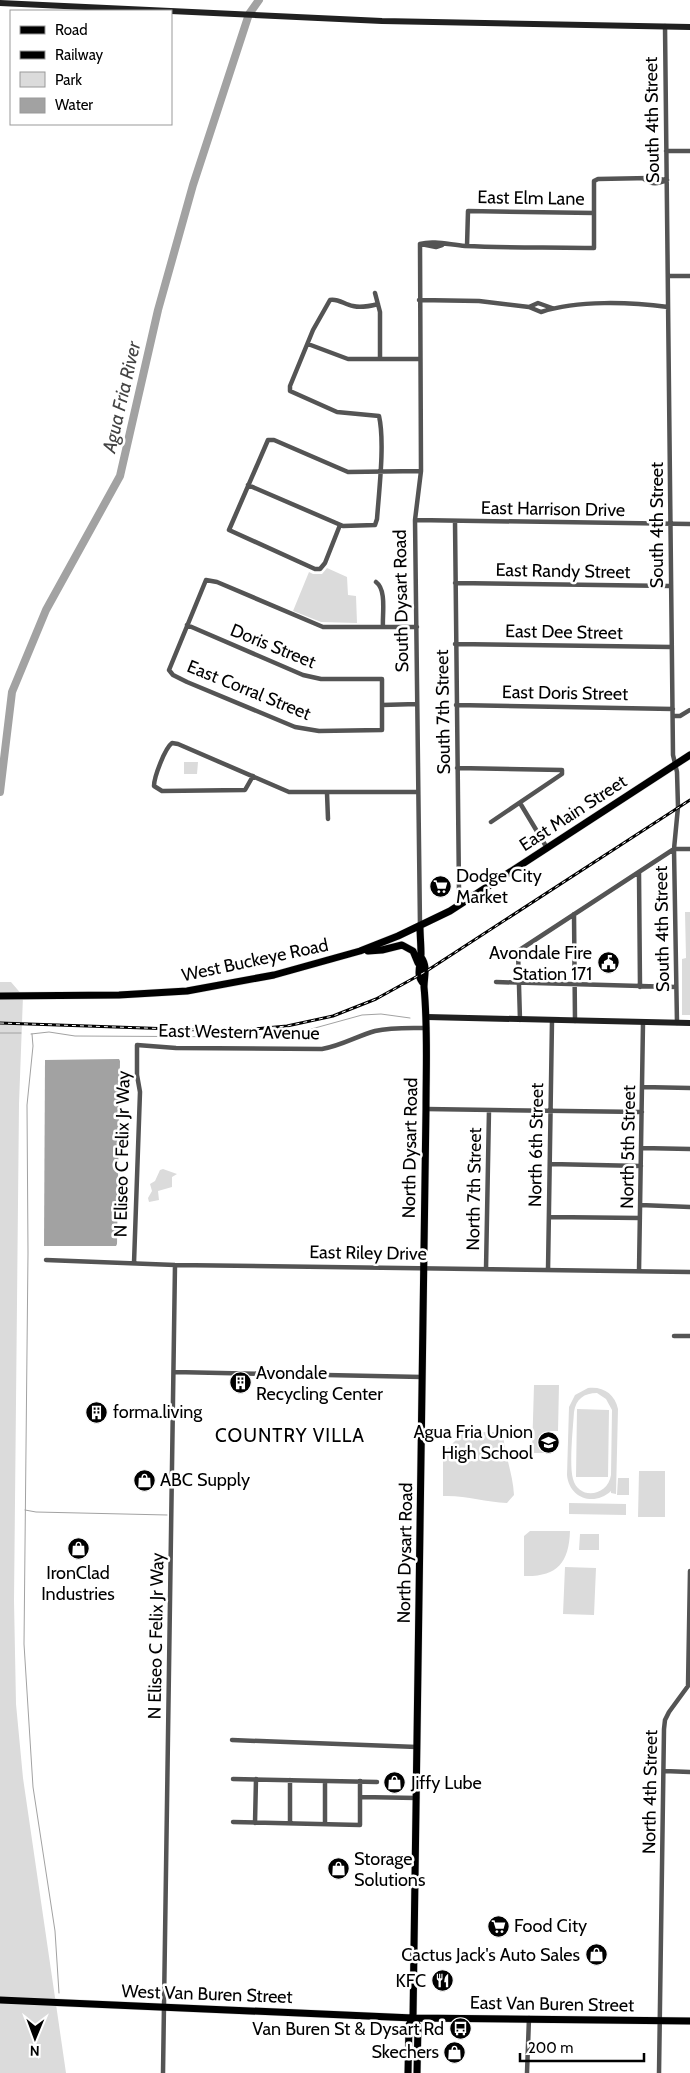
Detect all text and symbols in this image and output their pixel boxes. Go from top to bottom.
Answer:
legend [10,10,172,125]
text: Road [55,21,88,39]
text: Railway [55,46,104,64]
street label: South 4th Street [640,57,664,183]
text: Park [55,71,82,89]
text: Water [55,96,93,114]
street label: East Elm Lane [477,186,585,210]
water label: Agua Fria River [97,338,146,456]
street label: South 4th Street [646,462,668,588]
street label: East Harrison Drive [481,497,625,521]
street label: South Dysart Road [389,529,413,673]
street label: East Randy Street [495,559,631,583]
street label: Doris Street [227,619,319,673]
street label: East Dee Street [505,620,623,644]
street label: South 7th Street [431,649,455,775]
street label: East Corral Street [184,655,314,725]
street label: East Doris Street [502,681,628,705]
street label: East Main Street [515,770,631,856]
place label: Dodge City Market [456,865,542,908]
street label: South 4th Street [650,866,674,992]
supermarket icon: Dodge City Market [428,874,452,898]
street label: West Buckeye Road [180,934,330,986]
place label: Avondale Fire Station 171 [489,942,592,985]
public building icon: Avondale Fire Station 171 [596,951,620,975]
street label: East Western Avenue [158,1020,320,1044]
street label: N Eliseo C Felix Jr Way [110,1070,134,1238]
street label: North Dysart Road [398,1077,422,1219]
street label: North 6th Street [524,1083,548,1207]
street label: North 5th Street [616,1085,640,1209]
street label: North 7th Street [462,1127,486,1251]
street label: East Riley Drive [309,1241,427,1265]
place label: Avondale Recycling Center [256,1362,383,1405]
building icon: Avondale Recycling Center [228,1371,252,1395]
building icon: forma.living [85,1400,109,1424]
place label: forma.living [113,1401,203,1423]
place label: Agua Fria Union High School [414,1421,534,1464]
district label: COUNTRY VILLA [215,1424,365,1447]
school or university icon: Agua Fria Union High School [537,1430,561,1454]
shop icon: ABC Supply [132,1468,156,1492]
place label: ABC Supply [160,1469,250,1491]
street label: North Dysart Road [393,1482,417,1624]
shop icon: IronClad Industries [66,1536,90,1560]
street label: N Eliseo C Felix Jr Way [144,1552,168,1720]
place label: IronClad Industries [41,1562,115,1605]
street label: North 4th Street [638,1730,662,1854]
shop icon: Jiffy Lube [383,1771,407,1795]
place label: Jiffy Lube [410,1772,482,1794]
place label: Storage Solutions [354,1848,425,1891]
shop icon: Storage Solutions [326,1857,350,1881]
supermarket icon: Food City [486,1914,510,1938]
place label: Food City [514,1915,587,1937]
shop icon: Cactus Jack's Auto Sales [584,1943,608,1967]
place label: Cactus Jack's Auto Sales [401,1944,580,1966]
restaurant icon: KFC [430,1969,454,1993]
place label: KFC [395,1970,426,1992]
street label: West Van Buren Street [121,1980,293,2008]
street label: East Van Buren Street [470,1992,634,2016]
north arrow [10,2013,60,2063]
bus stop icon: Van Buren St & Dysart Rd [448,2017,472,2041]
place label: Van Buren St & Dysart Rd [252,2018,444,2040]
scale bar [520,2030,644,2062]
text: 200 m [528,2039,573,2057]
shop icon: Skechers [443,2040,467,2064]
place label: Skechers [371,2041,439,2063]
text: N [30,2042,40,2060]

